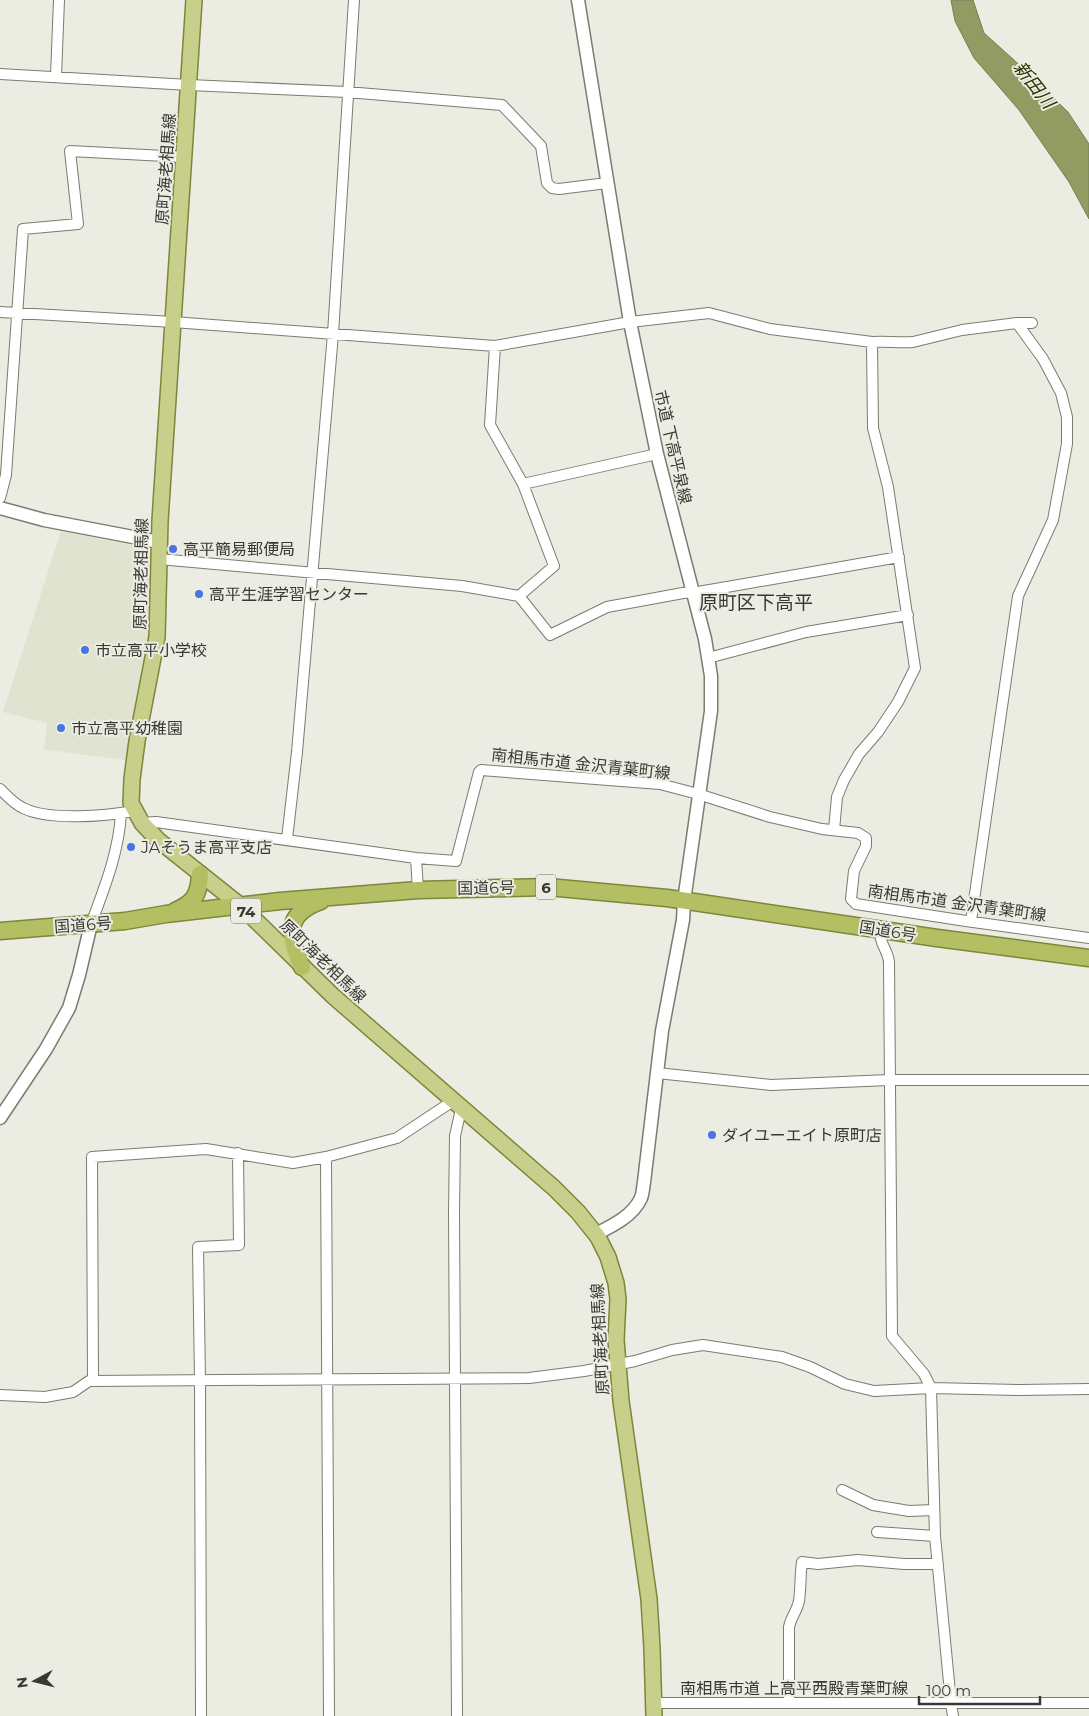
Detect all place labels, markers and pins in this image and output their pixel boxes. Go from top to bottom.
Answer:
place label: 高平簡易郵便局 [183,540,295,559]
marker: 高平簡易郵便局 [167,543,179,555]
place label: 高平生涯学習センター [209,585,369,604]
marker: 高平生涯学習センター [193,588,205,600]
place label: 市立高平小学校 [95,641,207,660]
marker: 市立高平小学校 [79,644,91,656]
place label: 市立高平幼稚園 [71,719,183,738]
marker: 市立高平幼稚園 [55,722,67,734]
place label: JAそうま高平支店 [140,838,272,857]
marker: JAそうま高平支店 [125,841,137,853]
place label: ダイユーエイト原町店 [722,1126,882,1145]
marker: ダイユーエイト原町店 [706,1129,718,1141]

